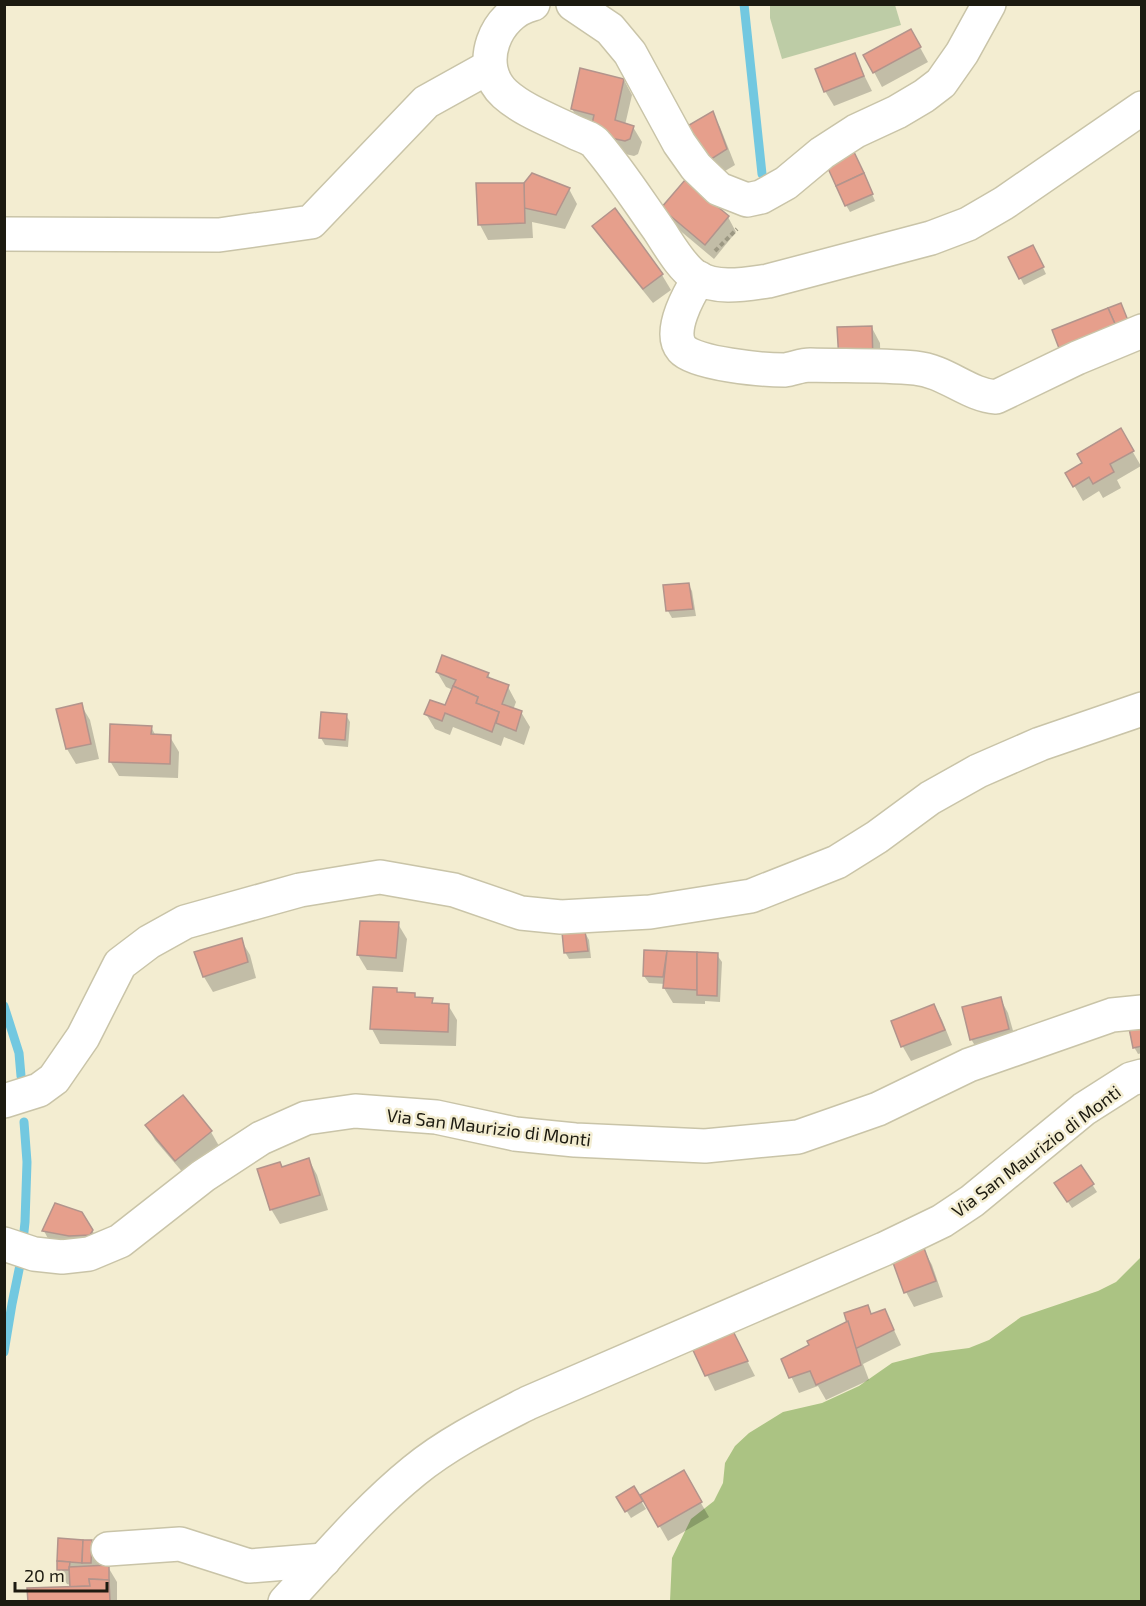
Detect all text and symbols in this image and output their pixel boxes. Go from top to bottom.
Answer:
street label: Via San Maurizio di Monti [947,1080,1125,1222]
street label: Via San Maurizio di Monti [385,1104,593,1150]
scale bar [15,1555,106,1593]
text: 20 m [24,1564,65,1586]

